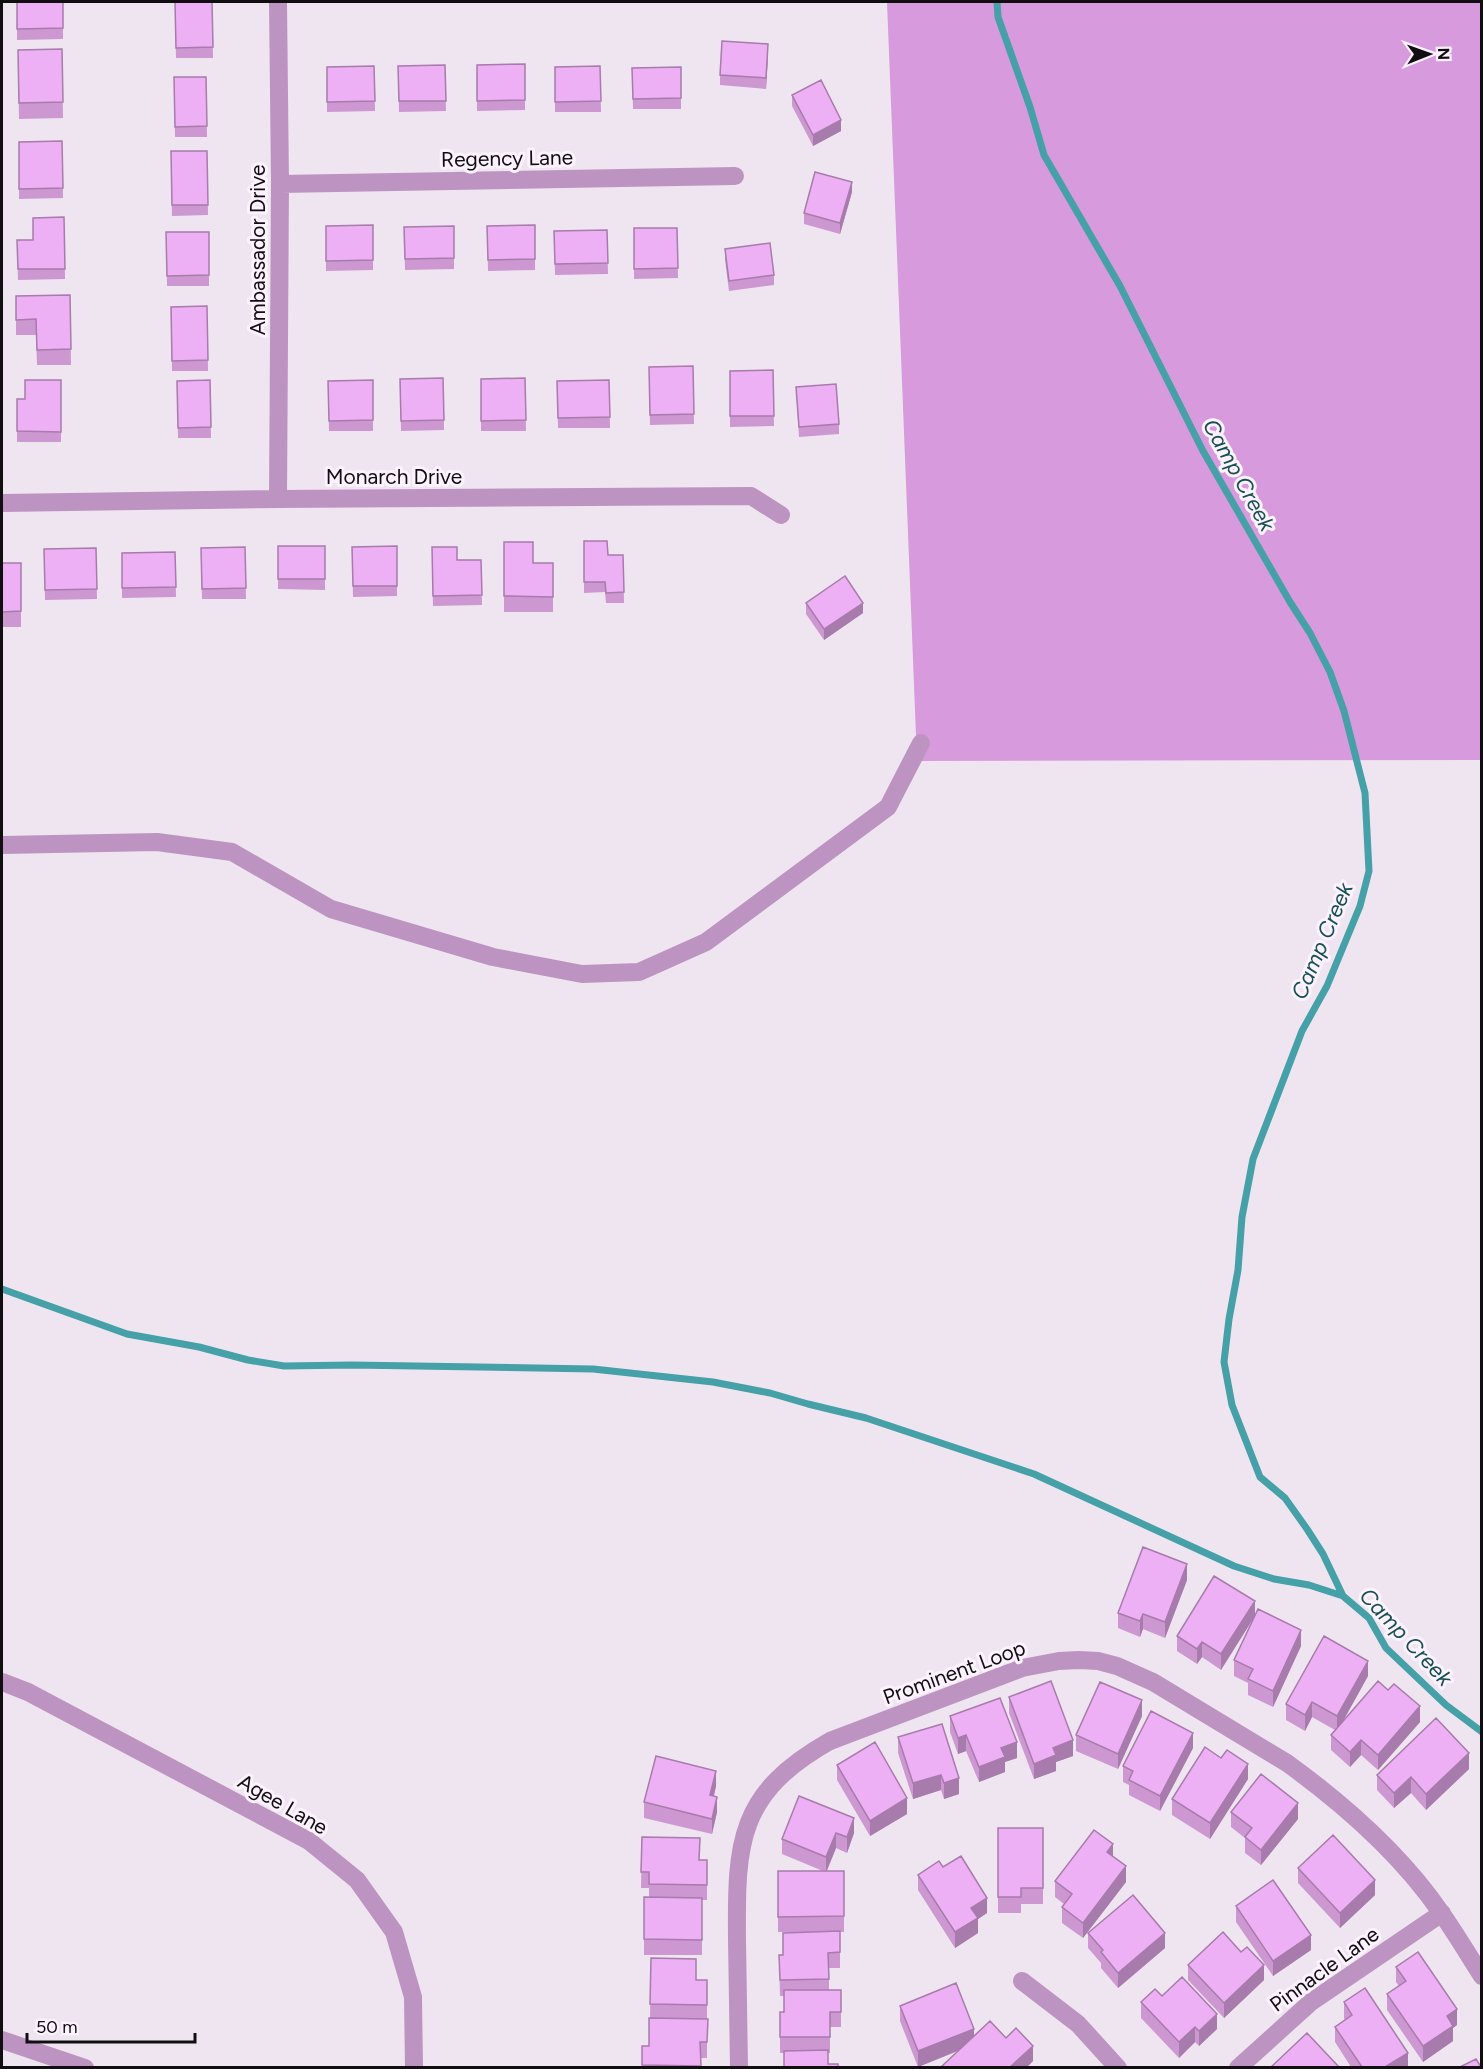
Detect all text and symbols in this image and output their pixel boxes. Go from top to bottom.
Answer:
north arrow [1399,24,1459,84]
text: N [1434,47,1453,60]
street label: Regency Lane [441,144,573,172]
street label: Ambassador Drive [245,165,270,335]
water label: Camp Creek [1197,414,1282,537]
street label: Monarch Drive [326,464,462,489]
water label: Camp Creek [1285,877,1359,1003]
water label: Camp Creek [1354,1582,1459,1693]
street label: Prominent Loop [879,1635,1029,1709]
street label: Agee Lane [234,1768,332,1840]
street label: Pinnacle Lane [1265,1921,1383,2017]
scale bar [27,2006,195,2044]
text: 50 m [36,2016,78,2038]

